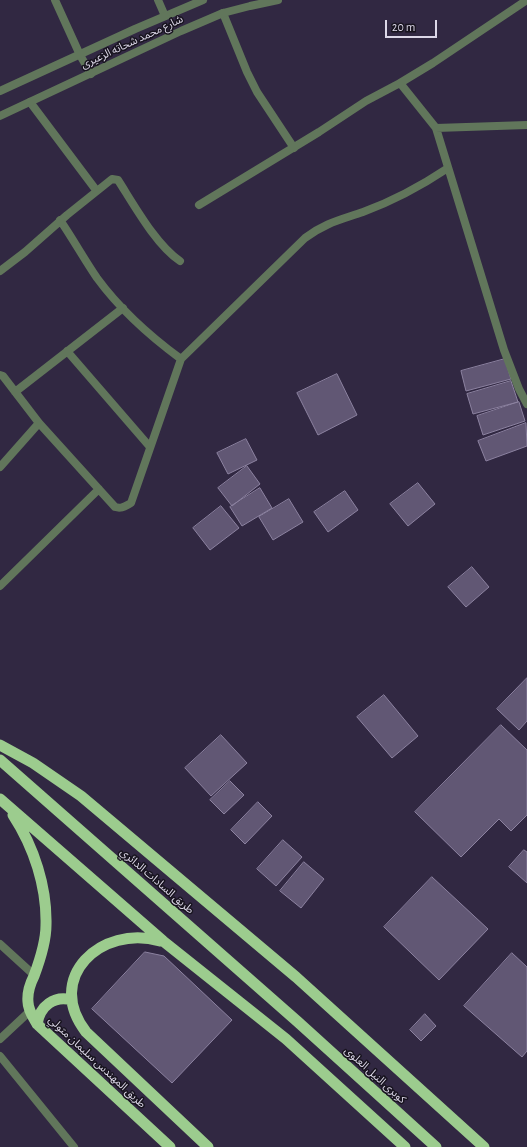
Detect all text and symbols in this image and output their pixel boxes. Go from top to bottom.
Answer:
scale bar [387,12,439,38]
street label: شارع محمد شحاته الزعيرى [79,13,185,71]
text: 20 m [392,21,415,33]
street label: طريق السادات الدائري [117,845,197,917]
street label: طريق المهندس سليمان متولي [45,1013,149,1111]
street label: كوبرى النيل العلوى [341,1044,409,1106]

